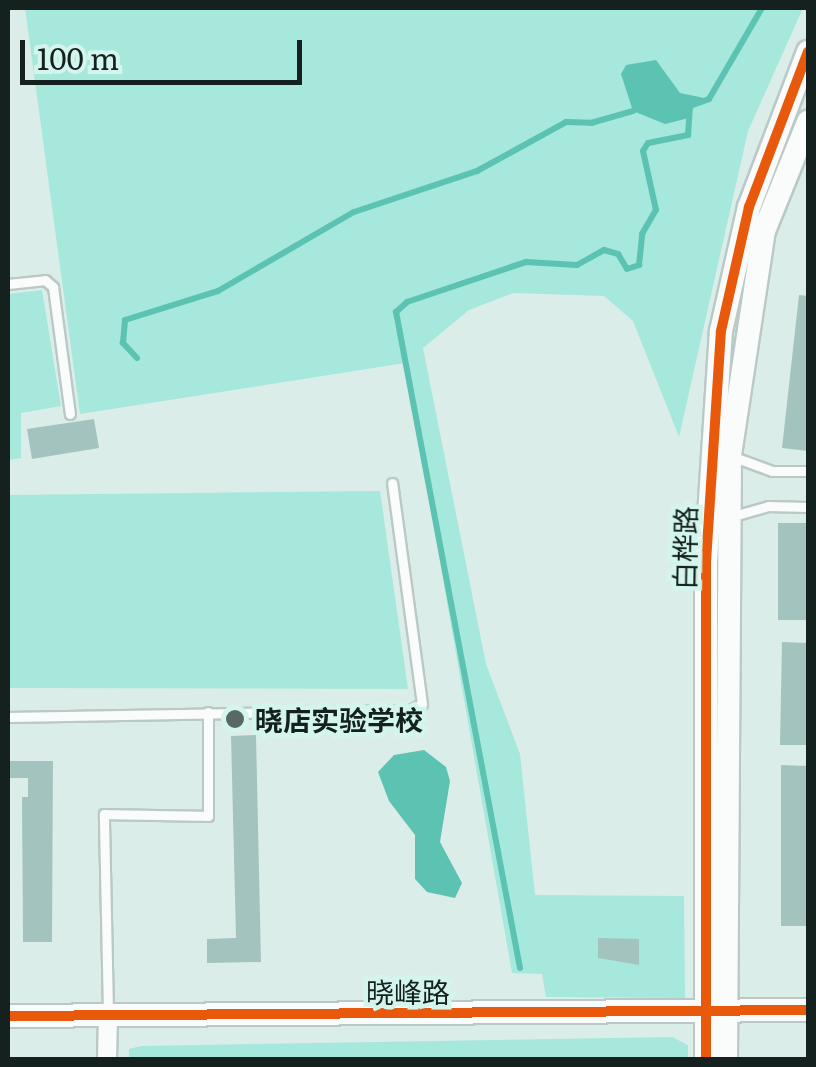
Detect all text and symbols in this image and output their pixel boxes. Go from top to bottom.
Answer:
scale bar [25,20,308,82]
text: 100 m [37,35,119,79]
street label: 白桦路 [666,506,702,590]
place label: 晓店实验学校 [255,702,423,736]
marker: 晓店实验学校 [224,708,246,730]
street label: 晓峰路 [366,974,450,1008]

